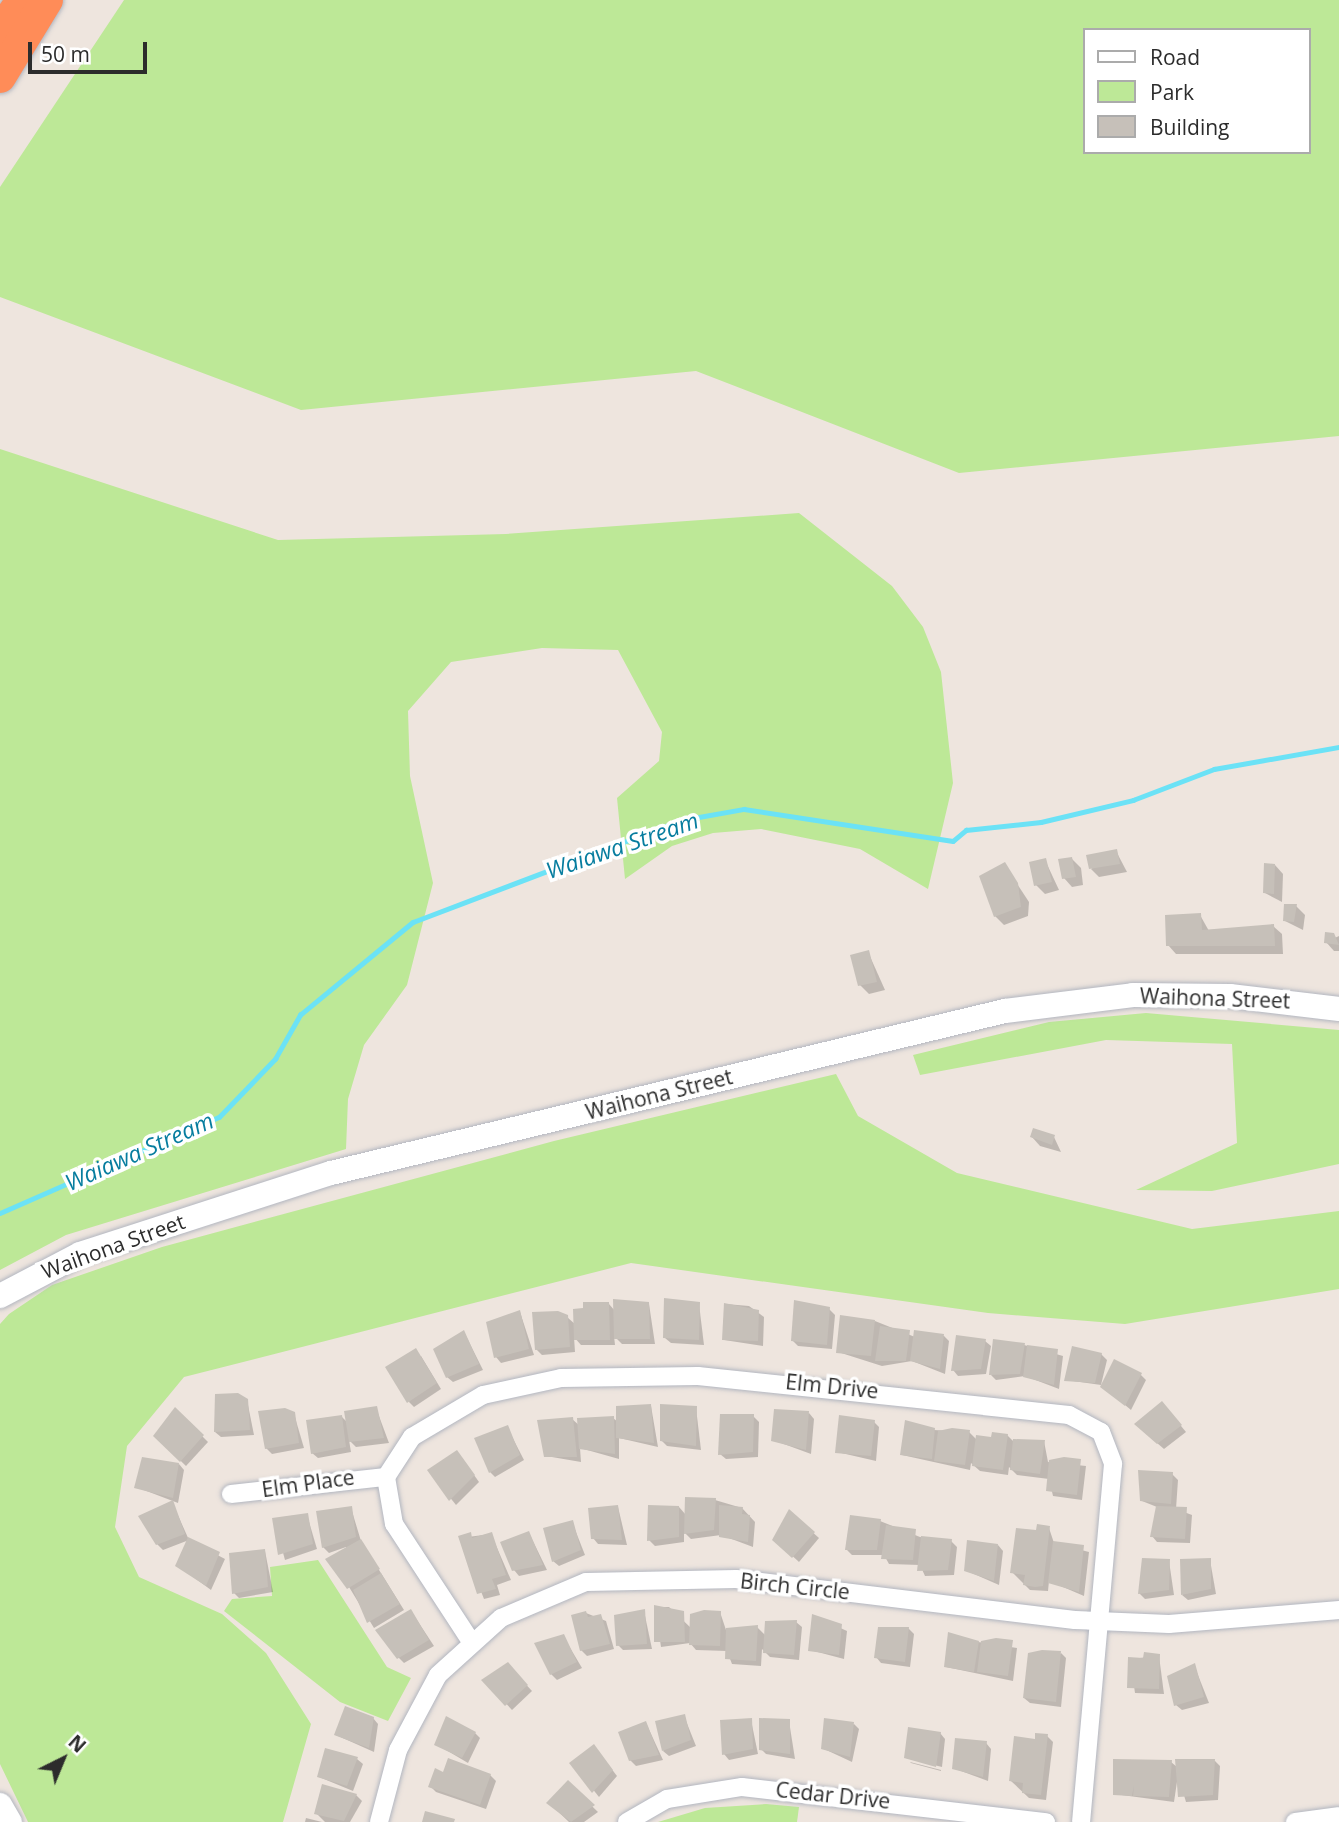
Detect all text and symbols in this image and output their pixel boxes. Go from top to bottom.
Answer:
scale bar [32,28,150,72]
legend [1084,28,1311,154]
text: 50 m [41,40,90,68]
text: Road [1150,43,1200,71]
text: Park [1150,78,1194,106]
text: Building [1150,113,1229,141]
water label: Waiawa Stream [542,806,702,884]
street label: Waihona Street [1139,983,1291,1013]
street label: Waihona Street [583,1064,735,1124]
water label: Waiawa Stream [60,1106,218,1196]
street label: Waihona Street [38,1208,188,1284]
street label: Elm Drive [784,1369,880,1403]
street label: Elm Place [260,1464,356,1502]
street label: Birch Circle [739,1568,851,1604]
north arrow [28,1724,98,1794]
text: N [63,1729,92,1758]
street label: Cedar Drive [775,1776,891,1814]

